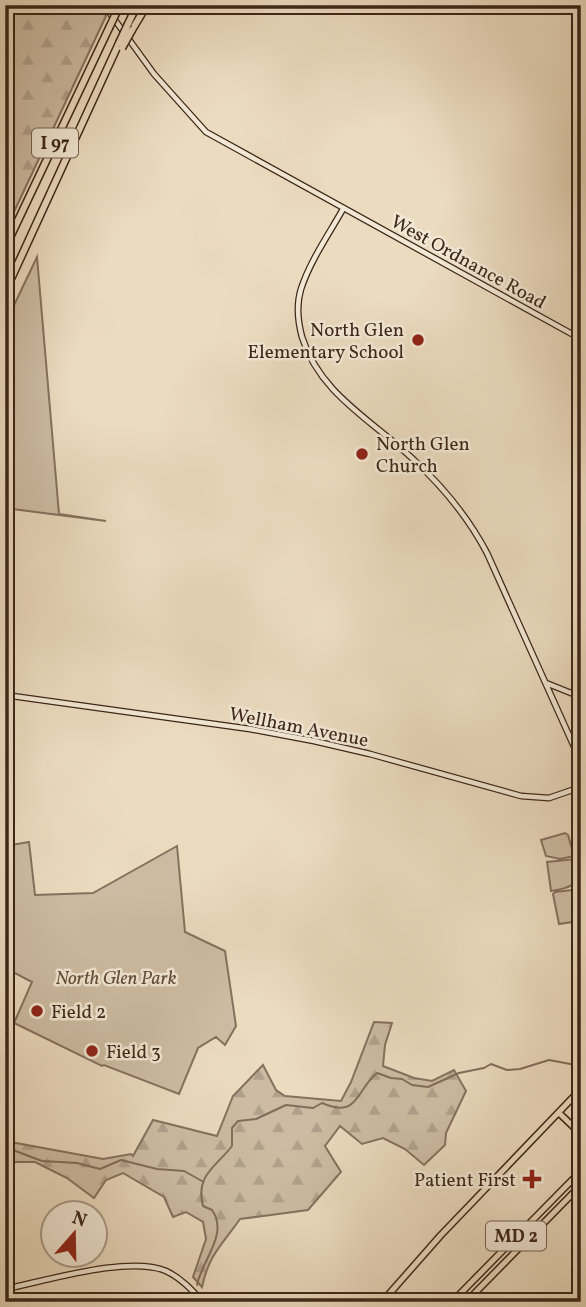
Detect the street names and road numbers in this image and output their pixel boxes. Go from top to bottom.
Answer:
road number: I 97 [32,128,78,158]
street label: West Ordnance Road [386,209,550,316]
street label: Wellham Avenue [227,702,371,754]
road number: MD 2 [486,1222,546,1251]

